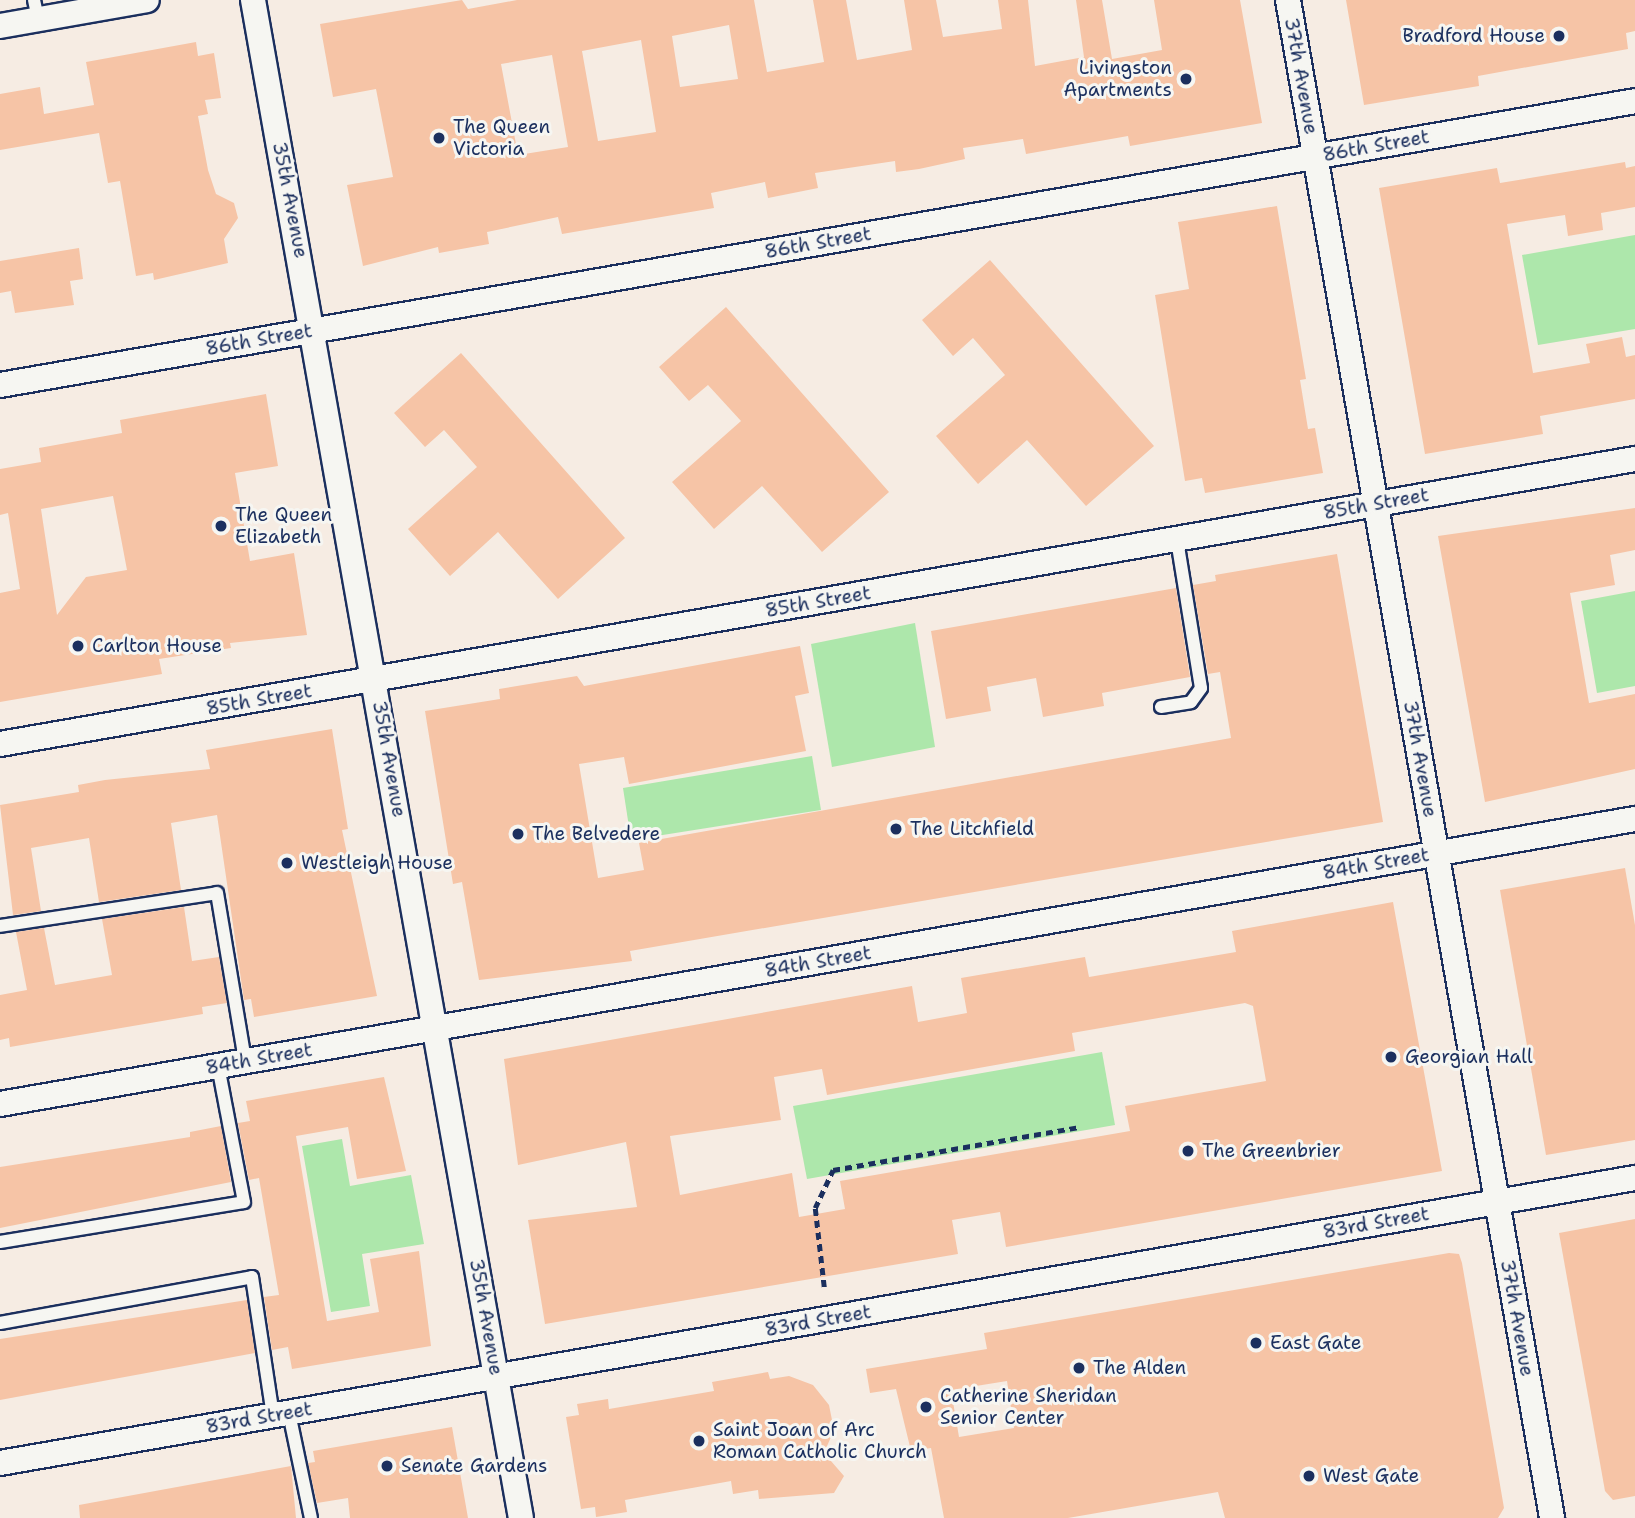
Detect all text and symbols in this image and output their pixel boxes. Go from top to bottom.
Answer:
street label: 37th Avenue [1280,16,1322,136]
place label: Bradford House [1402,25,1545,47]
marker: Bradford House [1551,28,1567,44]
place label: Livingston Apartments [1064,57,1172,101]
marker: Livingston Apartments [1178,71,1194,87]
place label: The Queen Victoria [453,116,550,160]
street label: 86th Street [1321,125,1431,167]
marker: The Queen Victoria [431,130,447,146]
street label: 35th Avenue [268,140,312,260]
street label: 86th Street [763,222,873,264]
street label: 86th Street [204,319,314,361]
street label: 85th Street [1321,484,1431,524]
place label: The Queen Elizabeth [235,504,332,548]
marker: The Queen Elizabeth [213,518,229,534]
street label: 85th Street [763,582,873,622]
place label: Carlton House [92,635,222,657]
marker: Carlton House [70,638,86,654]
street label: 85th Street [204,680,314,720]
street label: 35th Avenue [368,699,410,819]
street label: 37th Avenue [1399,699,1441,819]
place label: The Litchfield [910,818,1034,840]
marker: The Litchfield [888,821,904,837]
place label: The Belvedere [532,823,660,845]
marker: The Belvedere [510,826,526,842]
street label: 84th Street [1321,843,1431,885]
place label: Westleigh House [301,852,453,874]
marker: Westleigh House [279,855,295,871]
street label: 84th Street [763,941,873,983]
street label: 84th Street [204,1038,314,1080]
place label: Georgian Hall [1405,1046,1533,1068]
marker: Georgian Hall [1383,1049,1399,1065]
place label: The Greenbrier [1202,1140,1341,1162]
marker: The Greenbrier [1180,1143,1196,1159]
street label: 83rd Street [1321,1202,1431,1244]
street label: 35th Avenue [465,1257,507,1377]
street label: 37th Avenue [1496,1258,1538,1378]
street label: 83rd Street [763,1300,873,1342]
place label: East Gate [1270,1332,1362,1354]
marker: East Gate [1248,1335,1264,1351]
place label: The Alden [1093,1357,1186,1379]
marker: The Alden [1071,1360,1087,1376]
place label: Catherine Sheridan Senior Center [940,1385,1117,1429]
street label: 83rd Street [204,1397,314,1439]
marker: Catherine Sheridan Senior Center [918,1399,934,1415]
place label: Saint Joan of Arc Roman Catholic Church [713,1419,927,1463]
marker: Saint Joan of Arc Roman Catholic Church [691,1433,707,1449]
place label: Senate Gardens [401,1455,547,1477]
marker: Senate Gardens [379,1458,395,1474]
place label: West Gate [1323,1465,1419,1487]
marker: West Gate [1301,1468,1317,1484]

